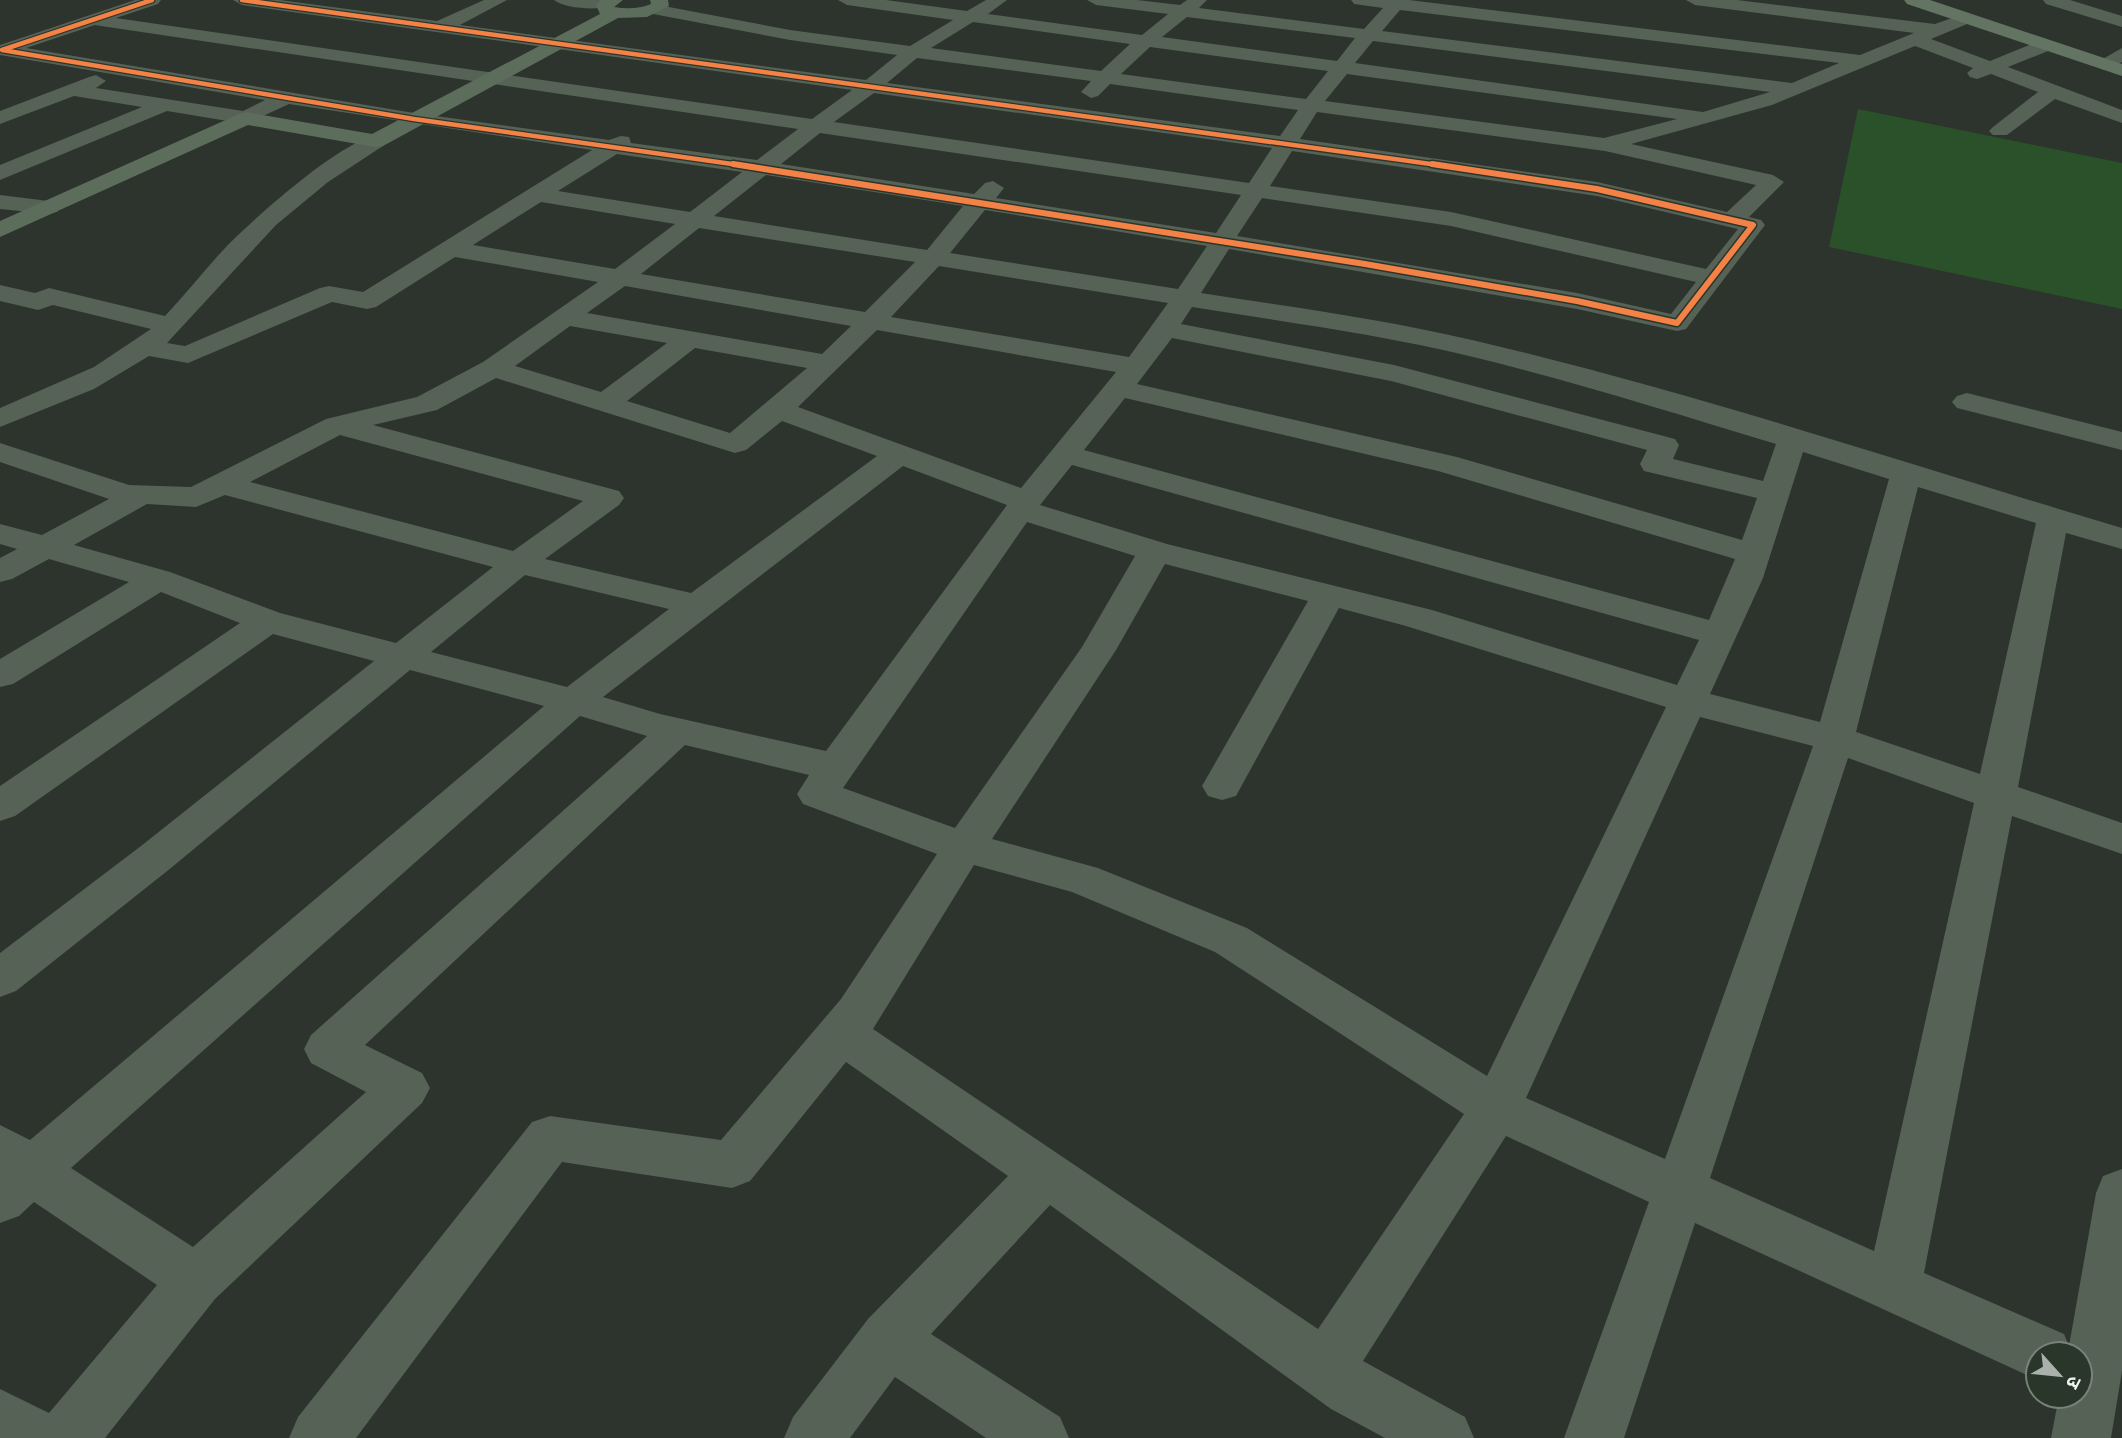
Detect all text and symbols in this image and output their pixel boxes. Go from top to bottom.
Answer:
north arrow [2024,1340,2094,1410]
text: उ [2060,1372,2087,1394]

